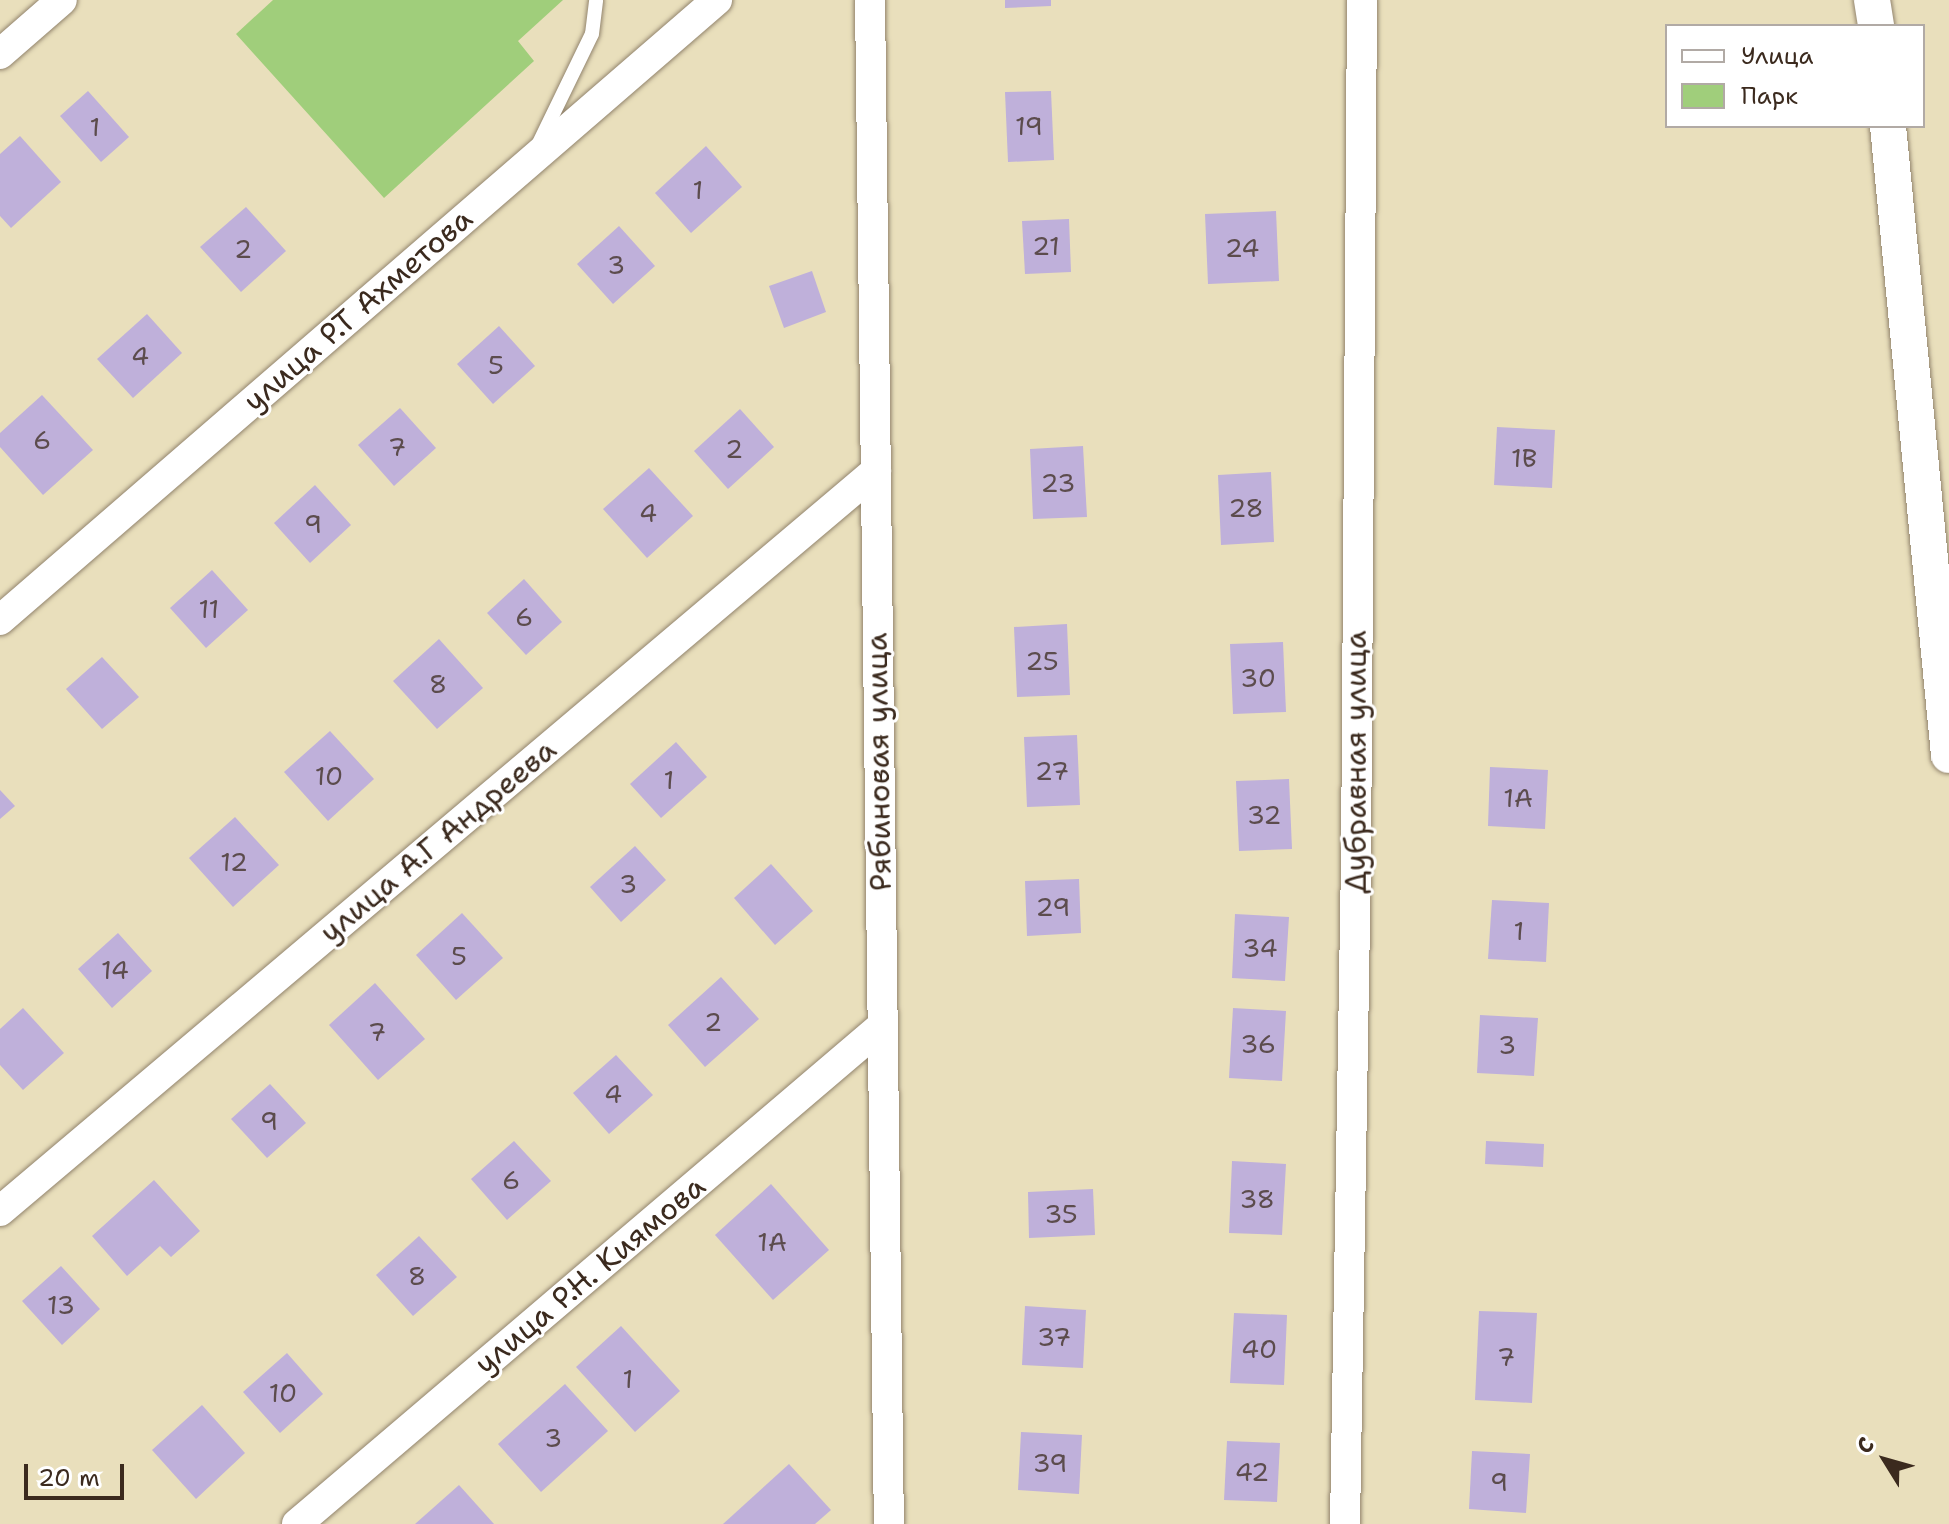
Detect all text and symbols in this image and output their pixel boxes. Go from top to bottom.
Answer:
legend [1665,24,1925,128]
text: Улица [1741,40,1814,72]
text: Парк [1741,80,1798,112]
house number: 19 [1015,110,1043,142]
house number: 1 [90,111,100,143]
house number: 1 [693,174,703,206]
street label: улица Р.Т Ахметова [236,201,480,419]
house number: 21 [1032,230,1060,262]
house number: 24 [1225,232,1259,264]
house number: 2 [234,233,252,265]
house number: 3 [607,249,625,281]
house number: 4 [131,340,149,372]
house number: 5 [488,349,504,381]
house number: 6 [33,424,51,456]
house number: 7 [388,431,406,463]
house number: 2 [725,433,743,465]
house number: 1В [1511,442,1537,474]
house number: 23 [1040,467,1076,499]
house number: 28 [1228,492,1264,524]
house number: 4 [639,497,657,529]
house number: 9 [304,508,322,540]
house number: 11 [199,593,219,625]
house number: 6 [515,601,533,633]
street label: Дубравная улица [1338,630,1374,894]
street label: Рябиновая улица [859,632,899,892]
house number: 25 [1025,645,1059,677]
house number: 30 [1240,662,1276,694]
house number: 8 [429,668,447,700]
street label: улица А.Г Андреева [313,732,563,950]
house number: 27 [1035,755,1069,787]
house number: 10 [315,760,343,792]
house number: 1 [664,764,674,796]
house number: 1А [1503,782,1533,814]
house number: 32 [1247,799,1281,831]
house number: 12 [220,846,248,878]
house number: 3 [619,868,637,900]
house number: 29 [1035,891,1071,923]
house number: 1 [1514,915,1524,947]
house number: 34 [1242,932,1278,964]
house number: 5 [451,940,467,972]
house number: 14 [101,954,129,986]
house number: 2 [704,1006,722,1038]
house number: 7 [368,1016,386,1048]
house number: 36 [1240,1028,1276,1060]
house number: 3 [1498,1029,1516,1061]
house number: 4 [604,1078,622,1110]
house number: 9 [260,1105,278,1137]
house number: 6 [502,1164,520,1196]
street label: улица Р.Н. Киямова [467,1168,713,1382]
house number: 38 [1239,1183,1275,1215]
house number: 35 [1044,1198,1078,1230]
house number: 1А [757,1226,787,1258]
house number: 8 [408,1260,426,1292]
house number: 13 [47,1289,75,1321]
house number: 37 [1037,1321,1071,1353]
house number: 40 [1241,1333,1277,1365]
house number: 7 [1497,1341,1515,1373]
house number: 1 [623,1363,633,1395]
house number: 10 [269,1377,297,1409]
north arrow [1845,1420,1925,1500]
house number: 3 [544,1422,562,1454]
text: С [1850,1431,1881,1459]
house number: 39 [1033,1447,1067,1479]
scale bar [28,1448,128,1498]
house number: 42 [1235,1456,1269,1488]
text: 20 m [38,1462,100,1494]
house number: 9 [1490,1466,1508,1498]

